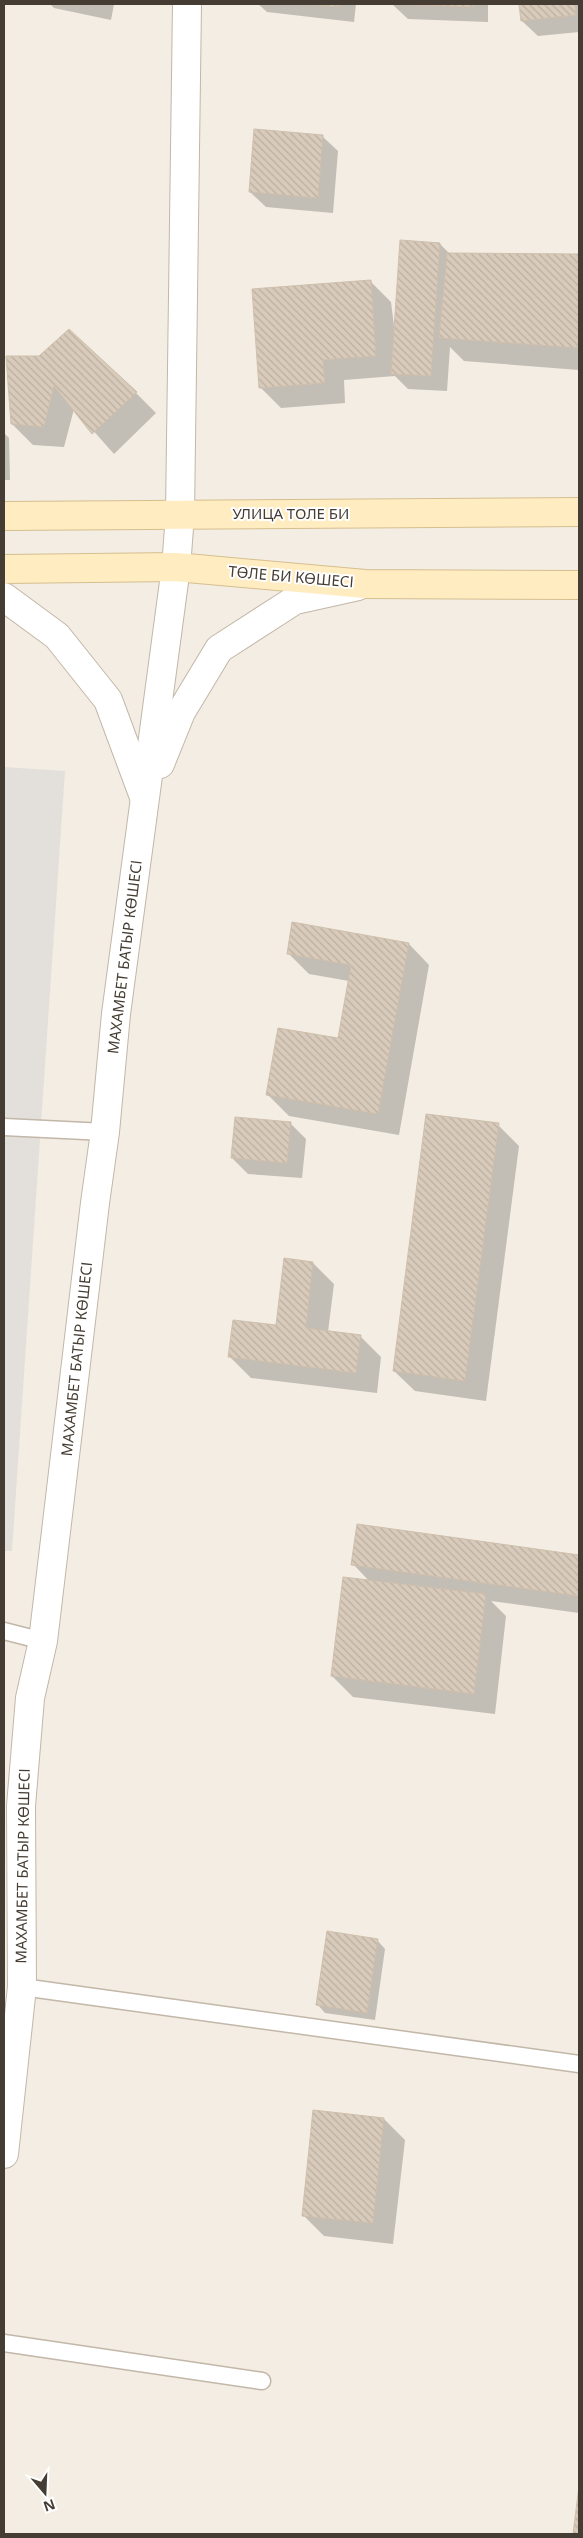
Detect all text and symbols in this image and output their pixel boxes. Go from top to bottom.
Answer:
street label: УЛИЦА ТОЛЕ БИ [233,503,349,523]
street label: ТӨЛЕ БИ КӨШЕСІ [228,561,355,591]
street label: МАХАМБЕТ БАТЫР КӨШЕСІ [102,859,146,1055]
street label: МАХАМБЕТ БАТЫР КӨШЕСІ [56,1261,96,1457]
street label: МАХАМБЕТ БАТЫР КӨШЕСІ [10,1768,34,1964]
north arrow [20,2468,70,2518]
text: N [41,2495,58,2517]

